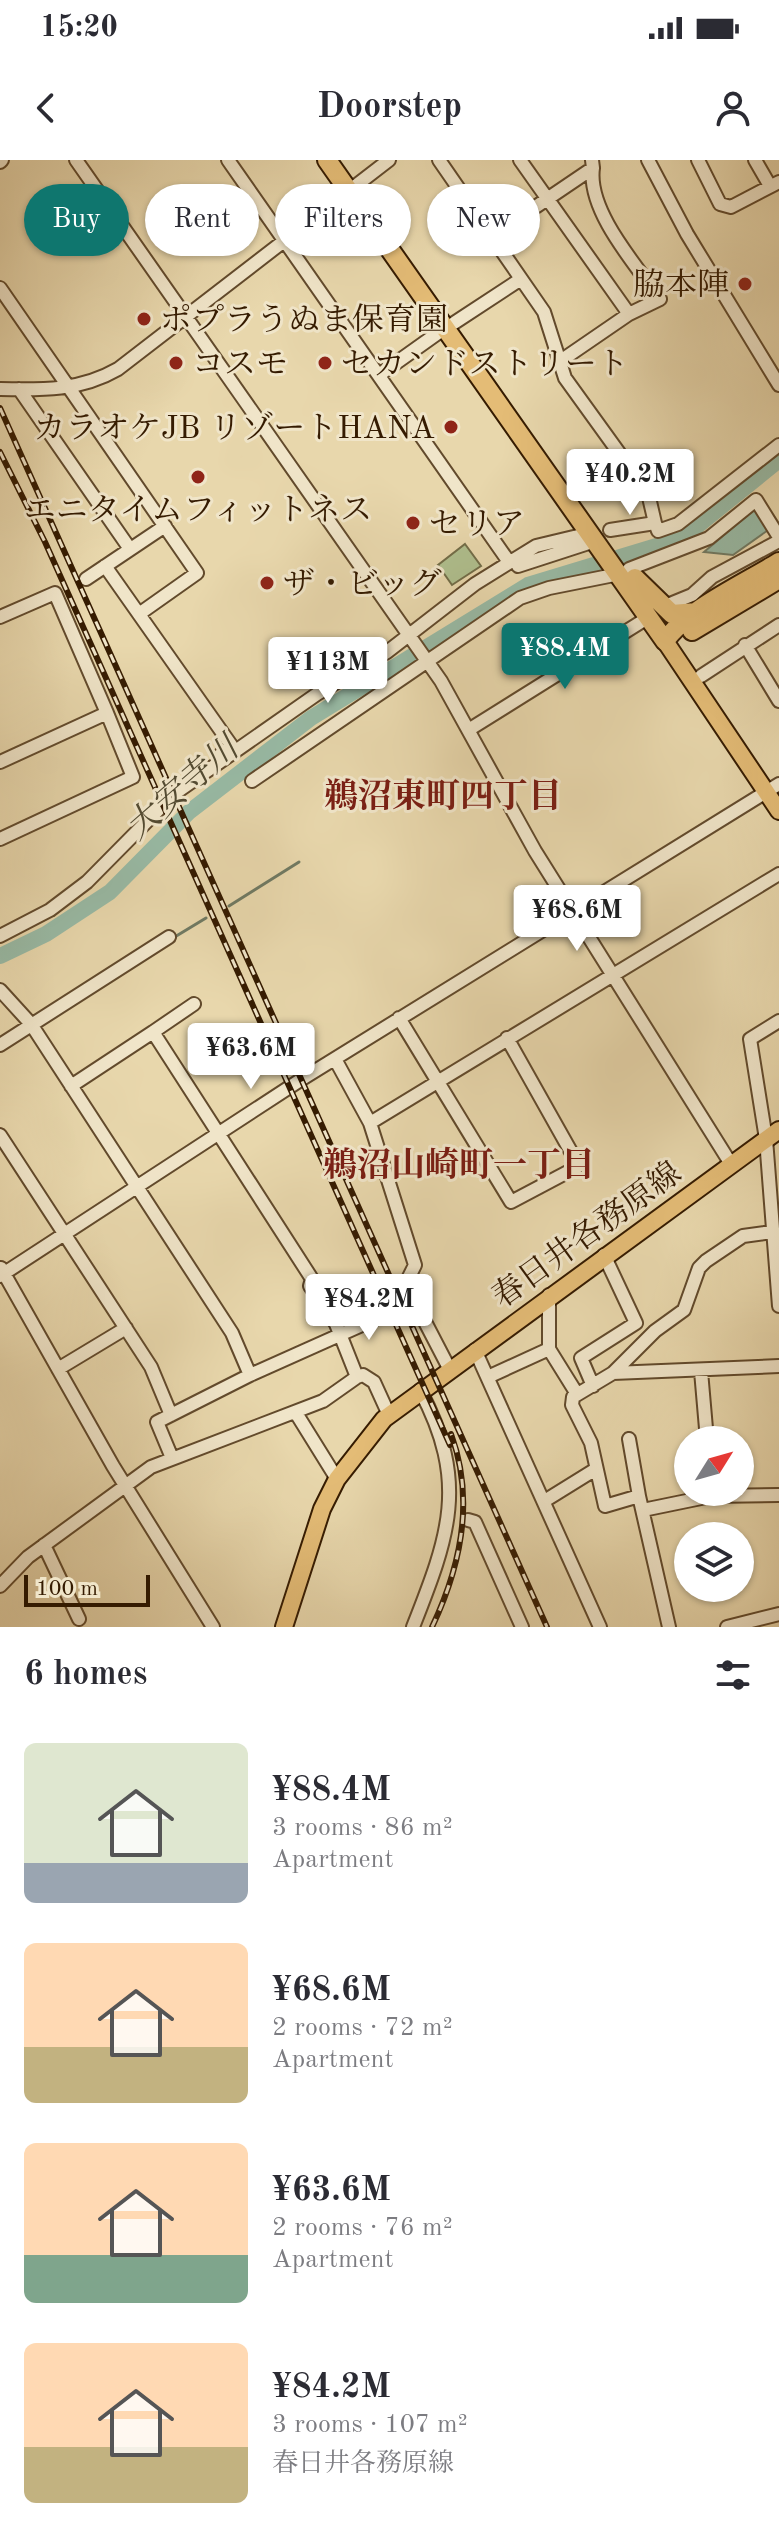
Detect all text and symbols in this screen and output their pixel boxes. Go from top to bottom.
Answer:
text: 15:20 [40,13,118,43]
icon: back [24,86,68,130]
icon: person [711,86,755,130]
text: Doorstep [317,90,462,126]
chip: Buy [24,184,129,256]
chip: Rent [145,184,259,256]
chip: Filters [275,184,411,256]
chip: New [427,184,540,256]
place label: 脇本陣 [633,268,729,303]
marker: 脇本陣 [736,275,754,293]
place label: ポプラうぬま保育園 [160,303,448,338]
marker: ポプラうぬま保育園 [135,310,153,328]
place label: セカンドストリート [341,349,629,382]
place label: コスモ [192,350,288,382]
marker: コスモ [167,354,185,372]
marker: セカンドストリート [316,354,334,372]
place label: カラオケJB リゾートHANA [34,411,435,446]
marker: カラオケJB リゾートHANA [442,418,460,436]
pin: ¥40.2M [565,449,695,517]
text: ¥40.2M [585,462,675,488]
marker: エニタイムフィットネス [189,468,207,486]
place label: エニタイムフィットネス [24,493,372,528]
place label: セリア [429,510,525,542]
marker: セリア [404,514,422,532]
place label: ザ・ビッグ [283,567,442,602]
marker: ザ・ビッグ [258,574,276,592]
pin: ¥88.4M [500,623,630,691]
text: ¥88.4M [520,636,610,662]
pin: ¥113M [272,637,384,705]
text: ¥113M [286,650,370,676]
water label: 大安寺川 [119,727,248,847]
district label: 鵜沼東町四丁目 [324,778,562,815]
pin: ¥68.6M [512,885,642,953]
text: ¥68.6M [532,898,622,924]
pin: ¥63.6M [186,1023,316,1091]
text: ¥63.6M [206,1036,296,1062]
district label: 鵜沼山崎町一丁目 [323,1146,595,1184]
street label: 春日井各務原線 [485,1154,688,1315]
pin: ¥84.2M [304,1274,434,1342]
text: ¥84.2M [324,1287,414,1313]
north arrow [674,1426,754,1506]
map controls [674,1426,754,1602]
button: layers [674,1522,754,1602]
scale bar [24,1571,150,1607]
text: 100 m [36,1578,98,1600]
icon: filters [711,1653,755,1697]
text: 6 homes [24,1658,147,1692]
text: ¥88.4M [272,1774,391,1808]
icon: home [88,1775,184,1871]
text: 3 rooms · 86 m² [272,1815,453,1841]
text: Apartment [272,1847,394,1873]
text: ¥68.6M [272,1974,391,2008]
icon: home [88,1975,184,2071]
text: 2 rooms · 72 m² [272,2015,453,2041]
text: Apartment [272,2047,394,2073]
text: ¥63.6M [272,2174,391,2208]
icon: home [88,2175,184,2271]
text: 2 rooms · 76 m² [272,2215,453,2241]
text: Apartment [272,2247,394,2273]
text: ¥84.2M [272,2371,391,2405]
icon: home [88,2375,184,2471]
text: 3 rooms · 107 m² [272,2412,468,2438]
text: 春日井各務原線 [272,2451,454,2477]

